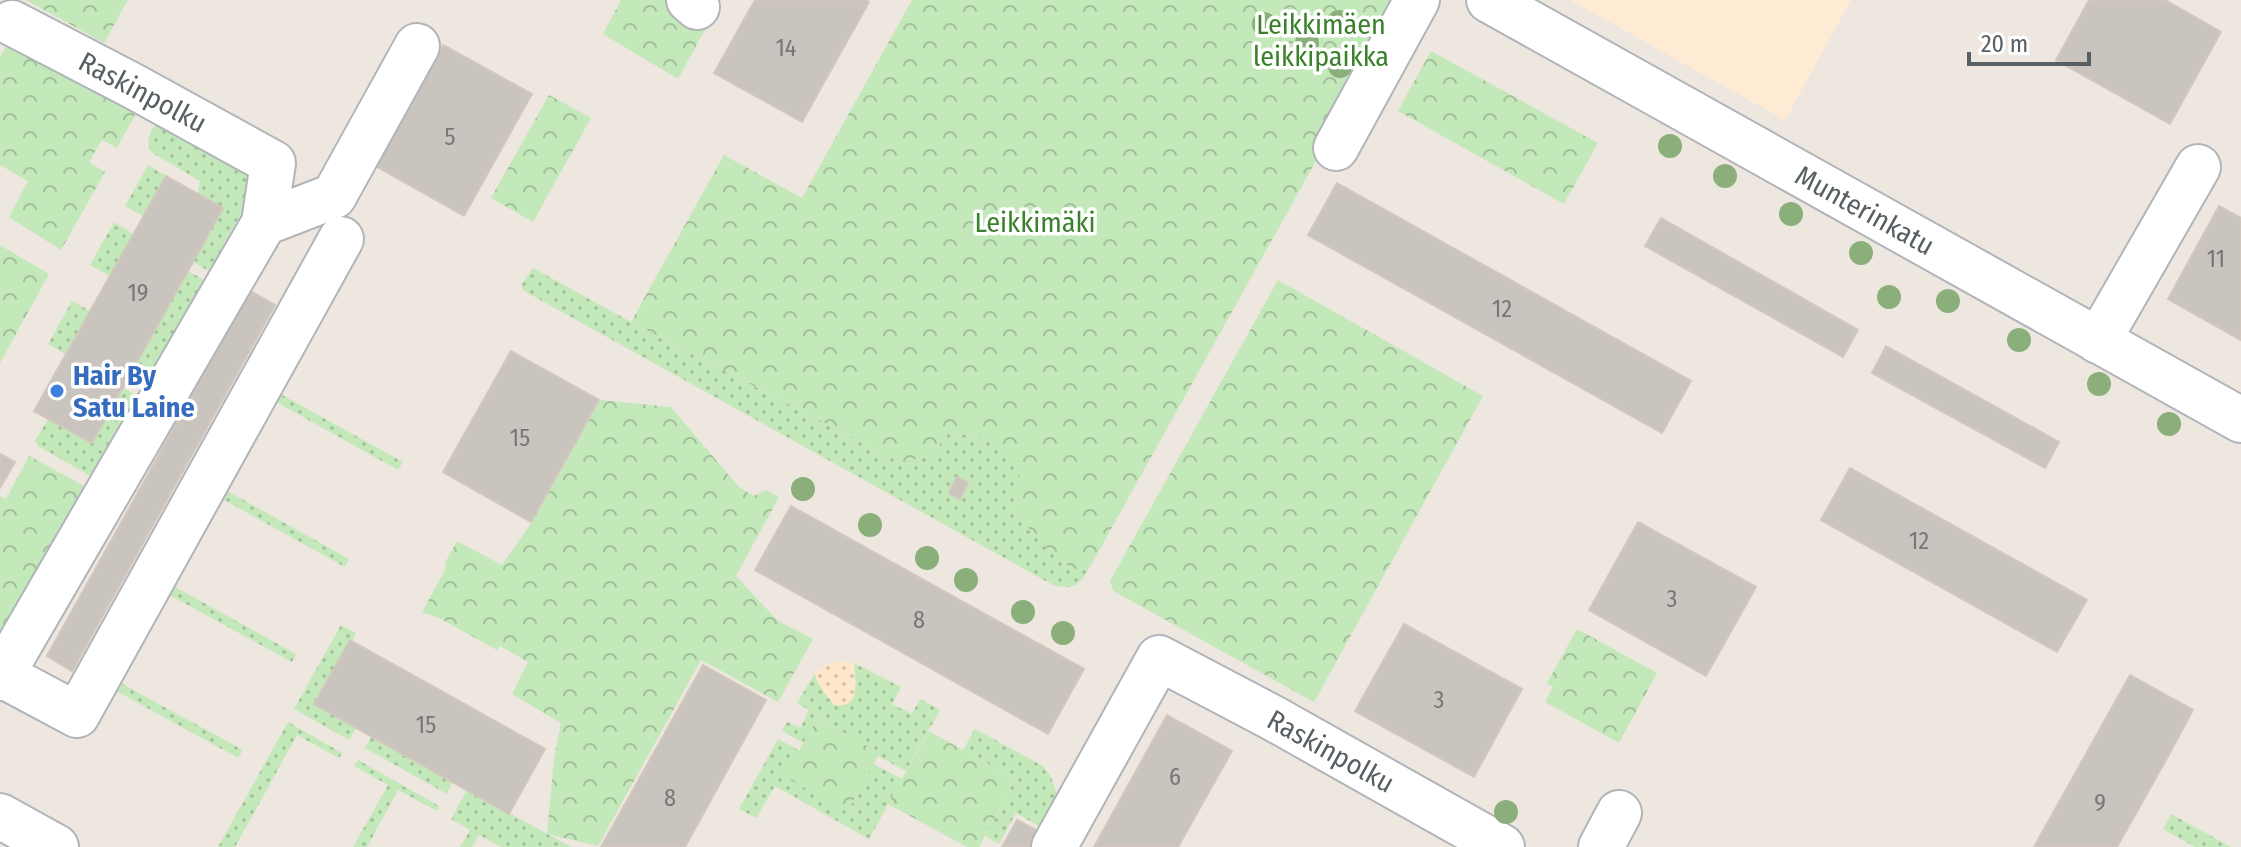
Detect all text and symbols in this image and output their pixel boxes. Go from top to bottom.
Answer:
park label: Leikkimäen leikkipaikka [1253,8,1389,73]
scale bar [1969,16,2089,66]
text: 20 m [1981,30,2028,58]
house number: 14 [776,34,796,62]
street label: Raskinpolku [73,45,212,140]
house number: 5 [444,123,456,151]
street label: Munterinkatu [1790,159,1940,262]
park label: Leikkimäki [974,206,1096,239]
house number: 11 [2207,245,2225,273]
house number: 19 [127,279,149,307]
house number: 12 [1492,295,1512,323]
place label: Hair By Satu Laine [73,359,195,424]
marker: Hair By Satu Laine [48,382,66,400]
house number: 15 [510,424,530,452]
house number: 12 [1909,527,1929,555]
house number: 3 [1667,585,1677,613]
house number: 8 [913,606,925,634]
house number: 3 [1434,686,1444,714]
street label: Raskinpolku [1262,703,1400,800]
house number: 15 [416,711,436,739]
house number: 6 [1169,763,1181,791]
house number: 8 [664,784,676,812]
house number: 9 [2094,789,2106,817]

